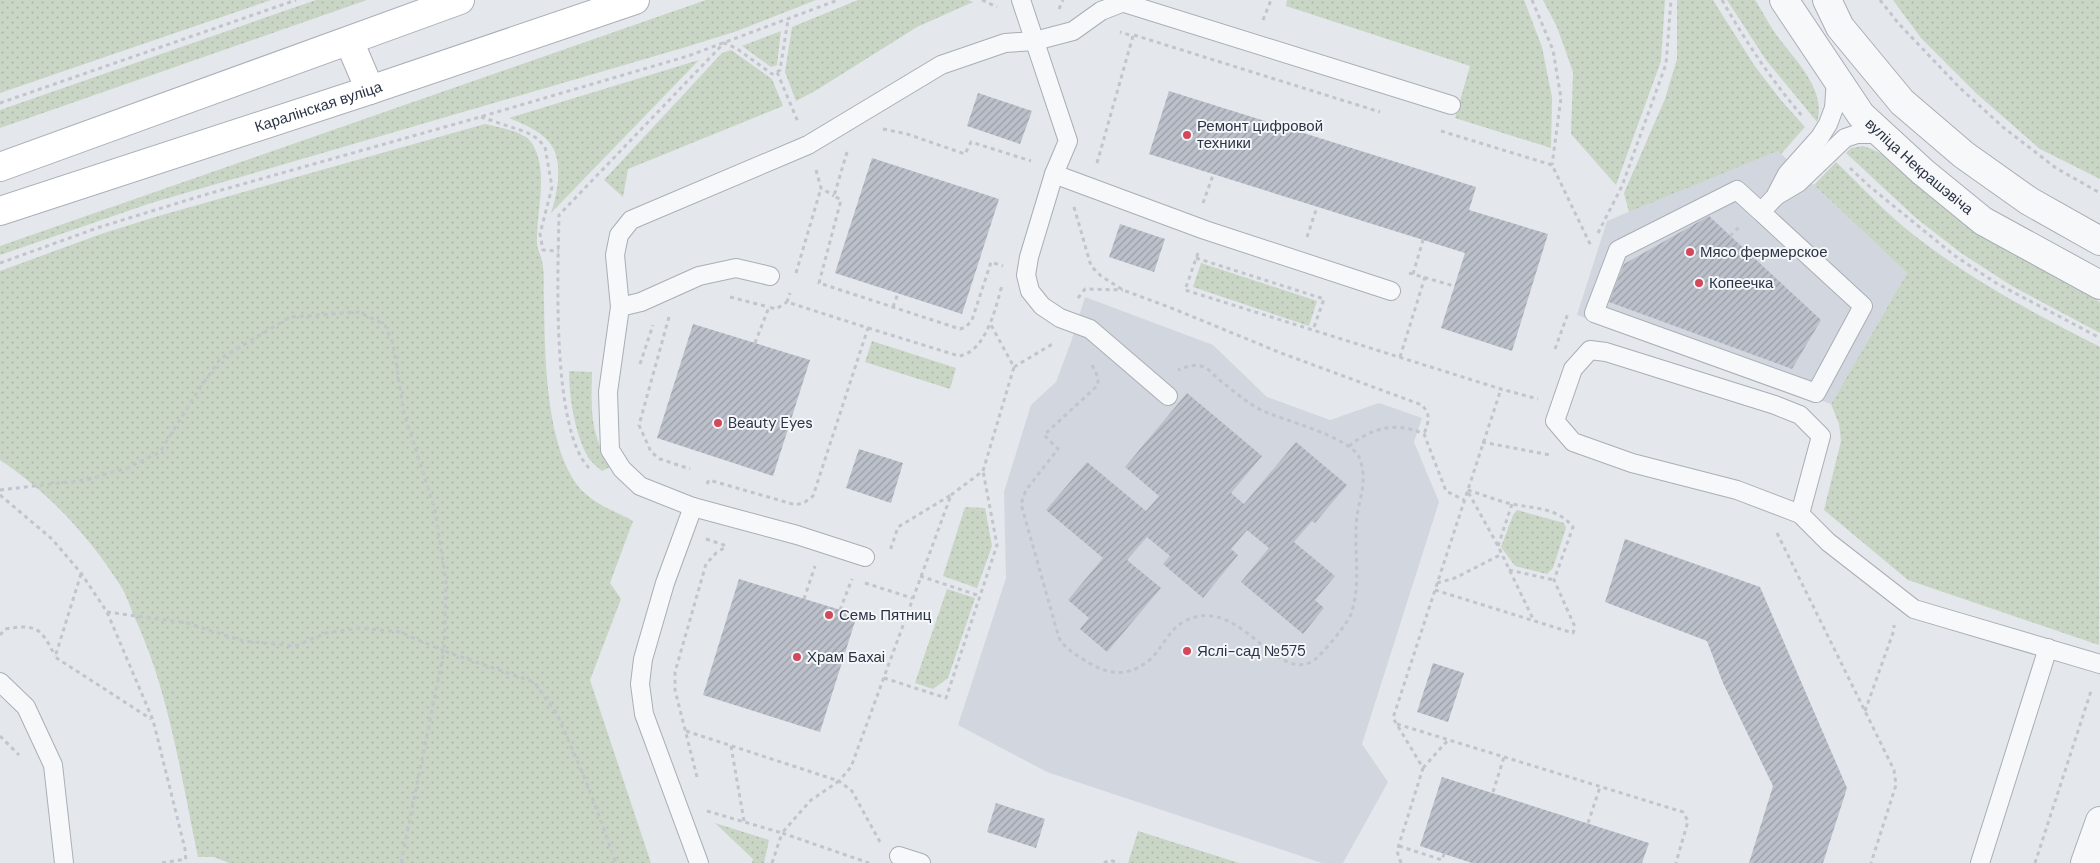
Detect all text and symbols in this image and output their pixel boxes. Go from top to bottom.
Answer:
street label: Каралінская вуліца [252,76,385,137]
street label: вуліца Некрашэвіча [1861,114,1978,219]
place label: Ремонт цифровой техники [1197,116,1323,153]
marker: Ремонт цифровой техники [1181,129,1193,141]
place label: Мясо фермерское [1700,242,1828,262]
marker: Мясо фермерское [1684,246,1696,258]
place label: Копеечка [1709,273,1774,293]
marker: Копеечка [1693,277,1705,289]
place label: Beauty Eyes [728,413,813,433]
marker: Beauty Eyes [712,417,724,429]
place label: Семь Пятниц [839,605,932,625]
marker: Семь Пятниц [823,609,835,621]
place label: Яслі-сад №575 [1197,641,1306,661]
marker: Яслі-сад №575 [1181,645,1193,657]
place label: Храм Бахаі [807,647,885,667]
marker: Храм Бахаі [791,651,803,663]

